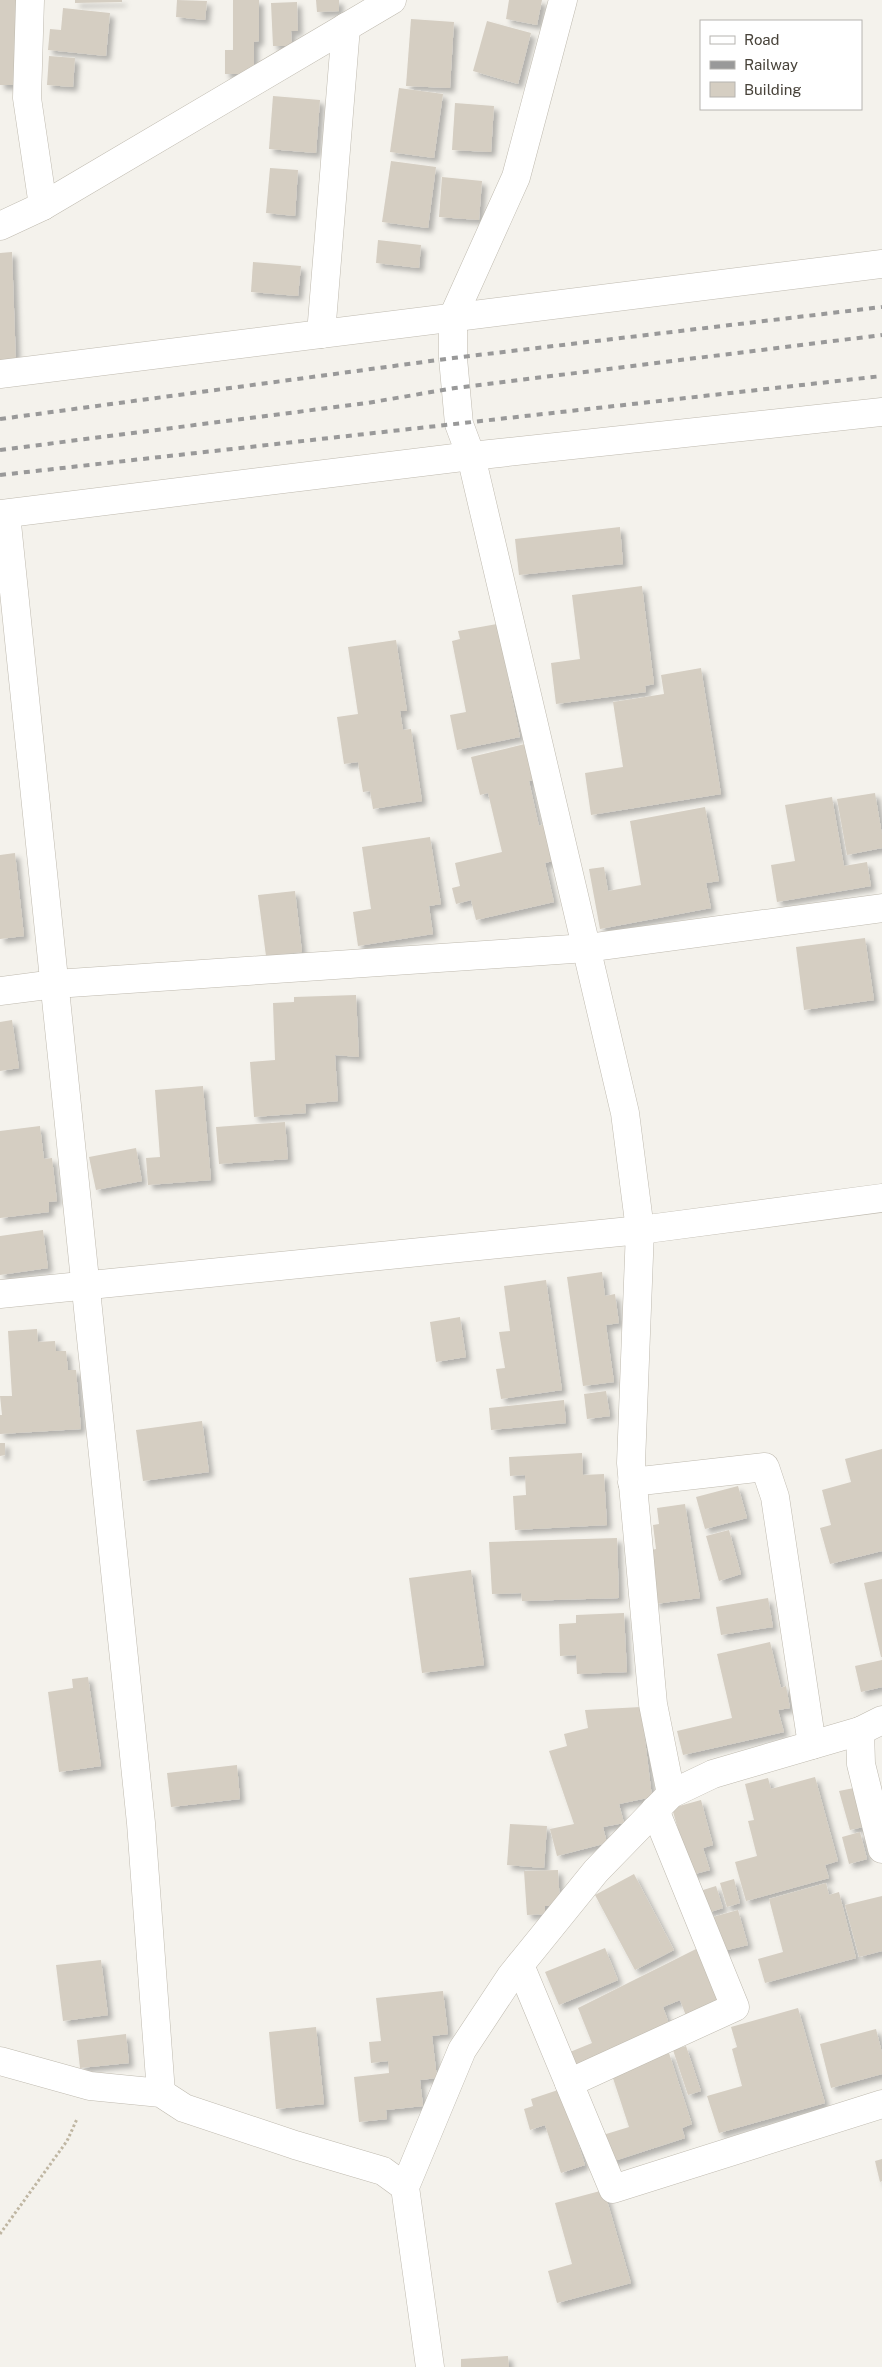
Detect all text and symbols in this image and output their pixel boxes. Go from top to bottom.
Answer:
legend [700,20,862,110]
text: Road [744,31,780,48]
text: Railway [744,56,798,73]
text: Building [744,81,802,98]

